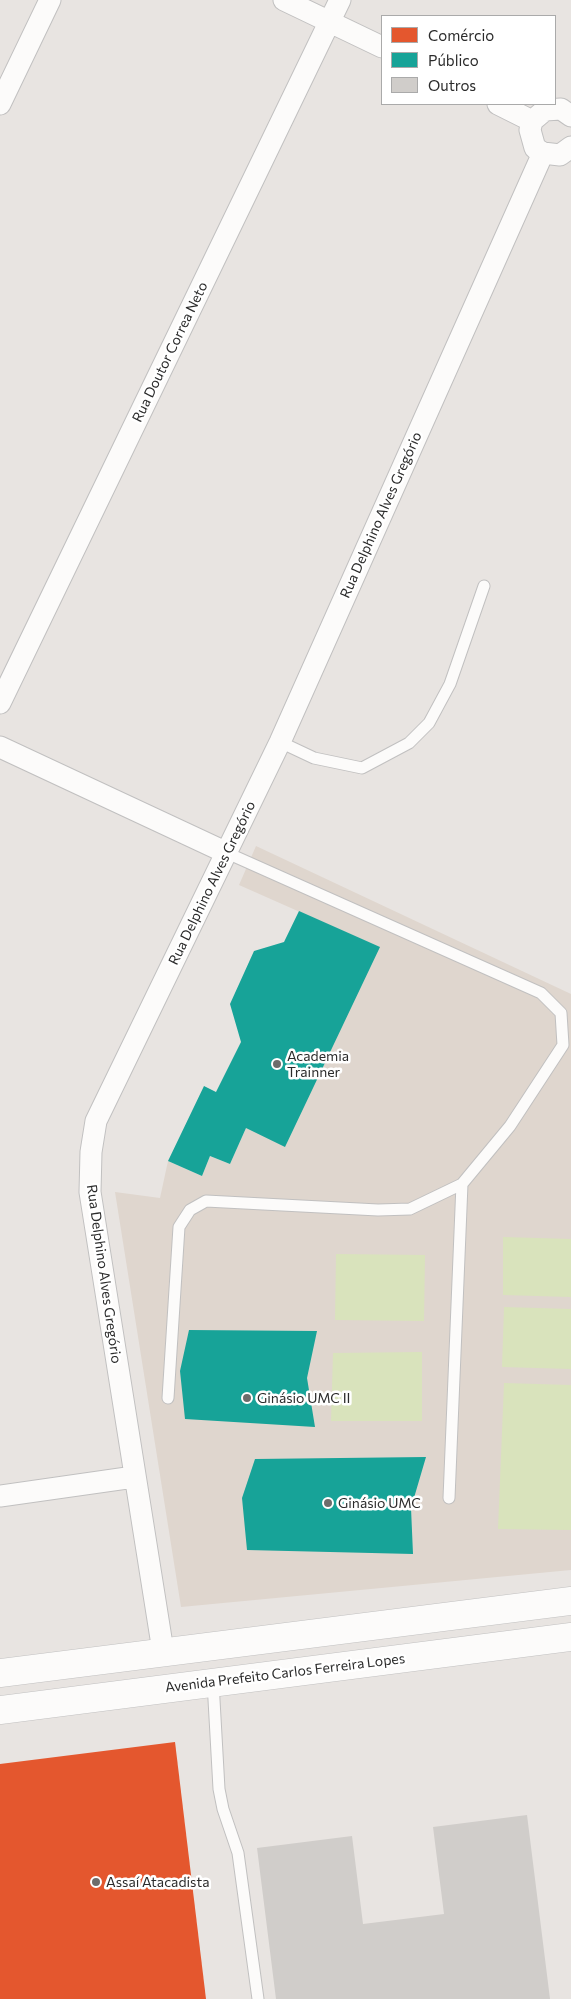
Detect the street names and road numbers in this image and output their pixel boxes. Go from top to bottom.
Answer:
street label: Rua Doutor Correa Neto [129,279,211,425]
street label: Rua Delphino Alves Gregório [337,429,425,601]
street label: Rua Delphino Alves Gregório [165,798,259,968]
street label: Rua Delphino Alves Gregório [83,1184,125,1364]
street label: Avenida Prefeito Carlos Ferreira Lopes [164,1650,406,1696]

